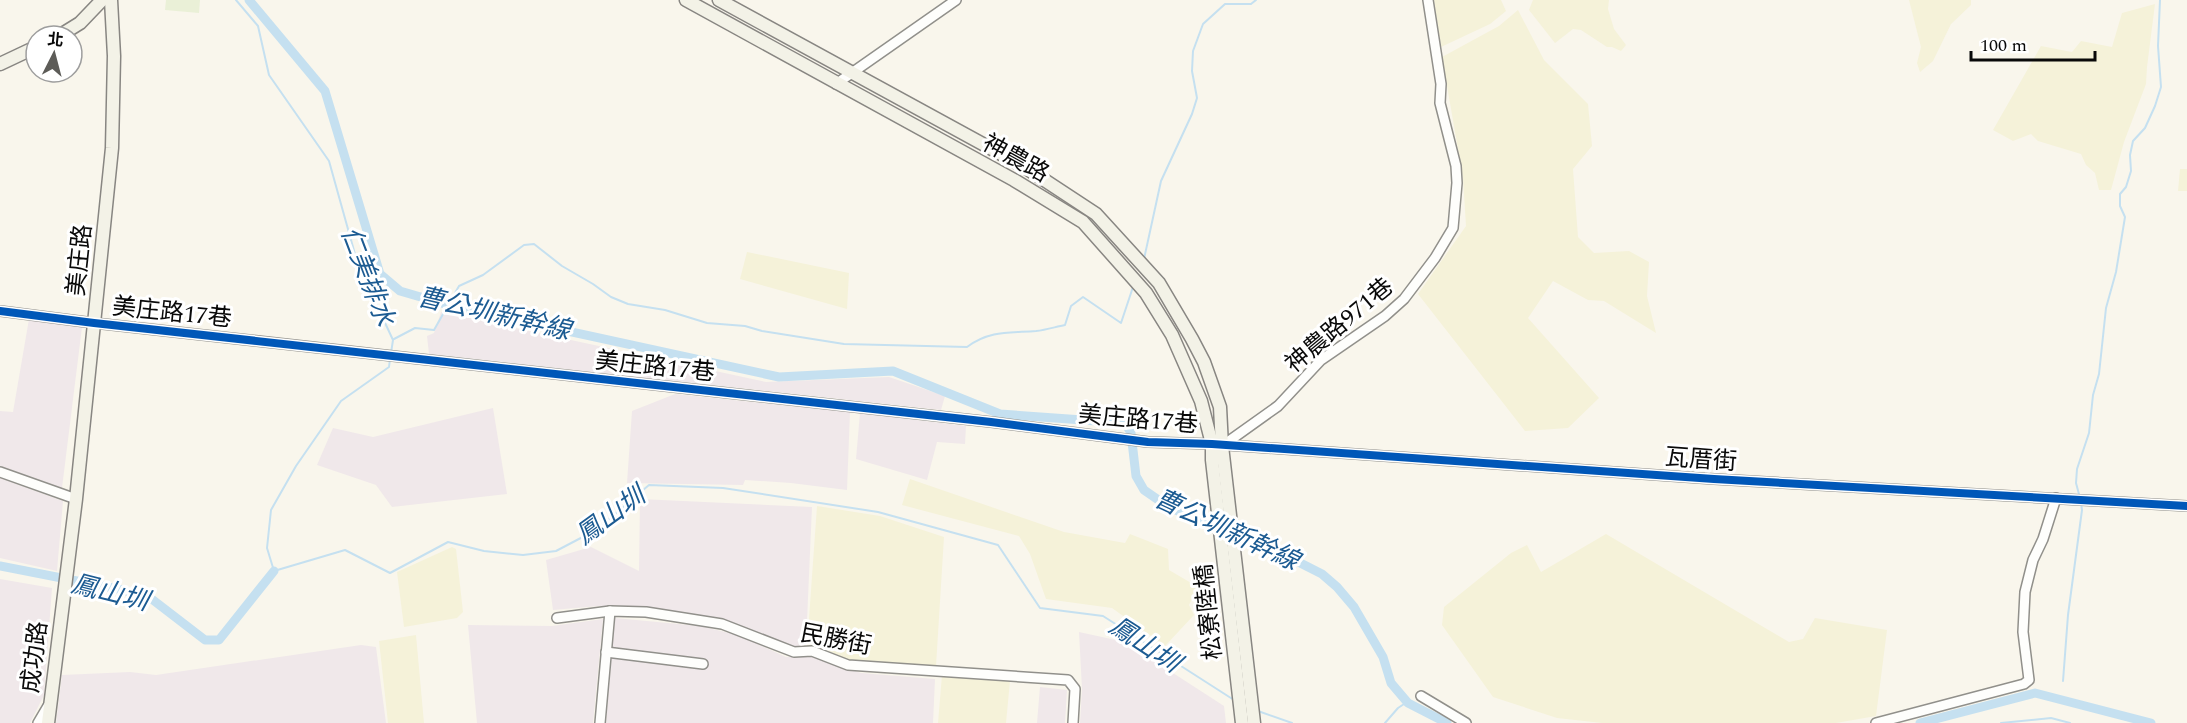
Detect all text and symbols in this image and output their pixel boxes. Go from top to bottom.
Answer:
north arrow [24,24,84,84]
scale bar [1971,24,2096,62]
text: 北 [46,27,65,53]
text: 100 m [1980,32,2027,59]
street label: 神農路 [975,126,1056,192]
water label: 仁美排水 [330,221,405,333]
street label: 美庄路 [58,222,102,298]
street label: 神農路971巷 [1278,270,1402,382]
water label: 曹公圳新幹線 [413,277,577,352]
street label: 美庄路17巷 [110,289,233,337]
street label: 美庄路17巷 [593,343,716,391]
street label: 美庄路17巷 [1077,397,1199,443]
street label: 瓦厝街 [1664,440,1738,480]
water label: 鳳山圳 [567,474,657,555]
water label: 曹公圳新幹線 [1147,479,1308,582]
street label: 松寮陸橋 [1186,562,1232,662]
water label: 鳳山圳 [67,564,156,623]
water label: 鳳山圳 [1101,607,1191,685]
street label: 民勝街 [797,615,875,665]
street label: 成功路 [13,619,57,695]

